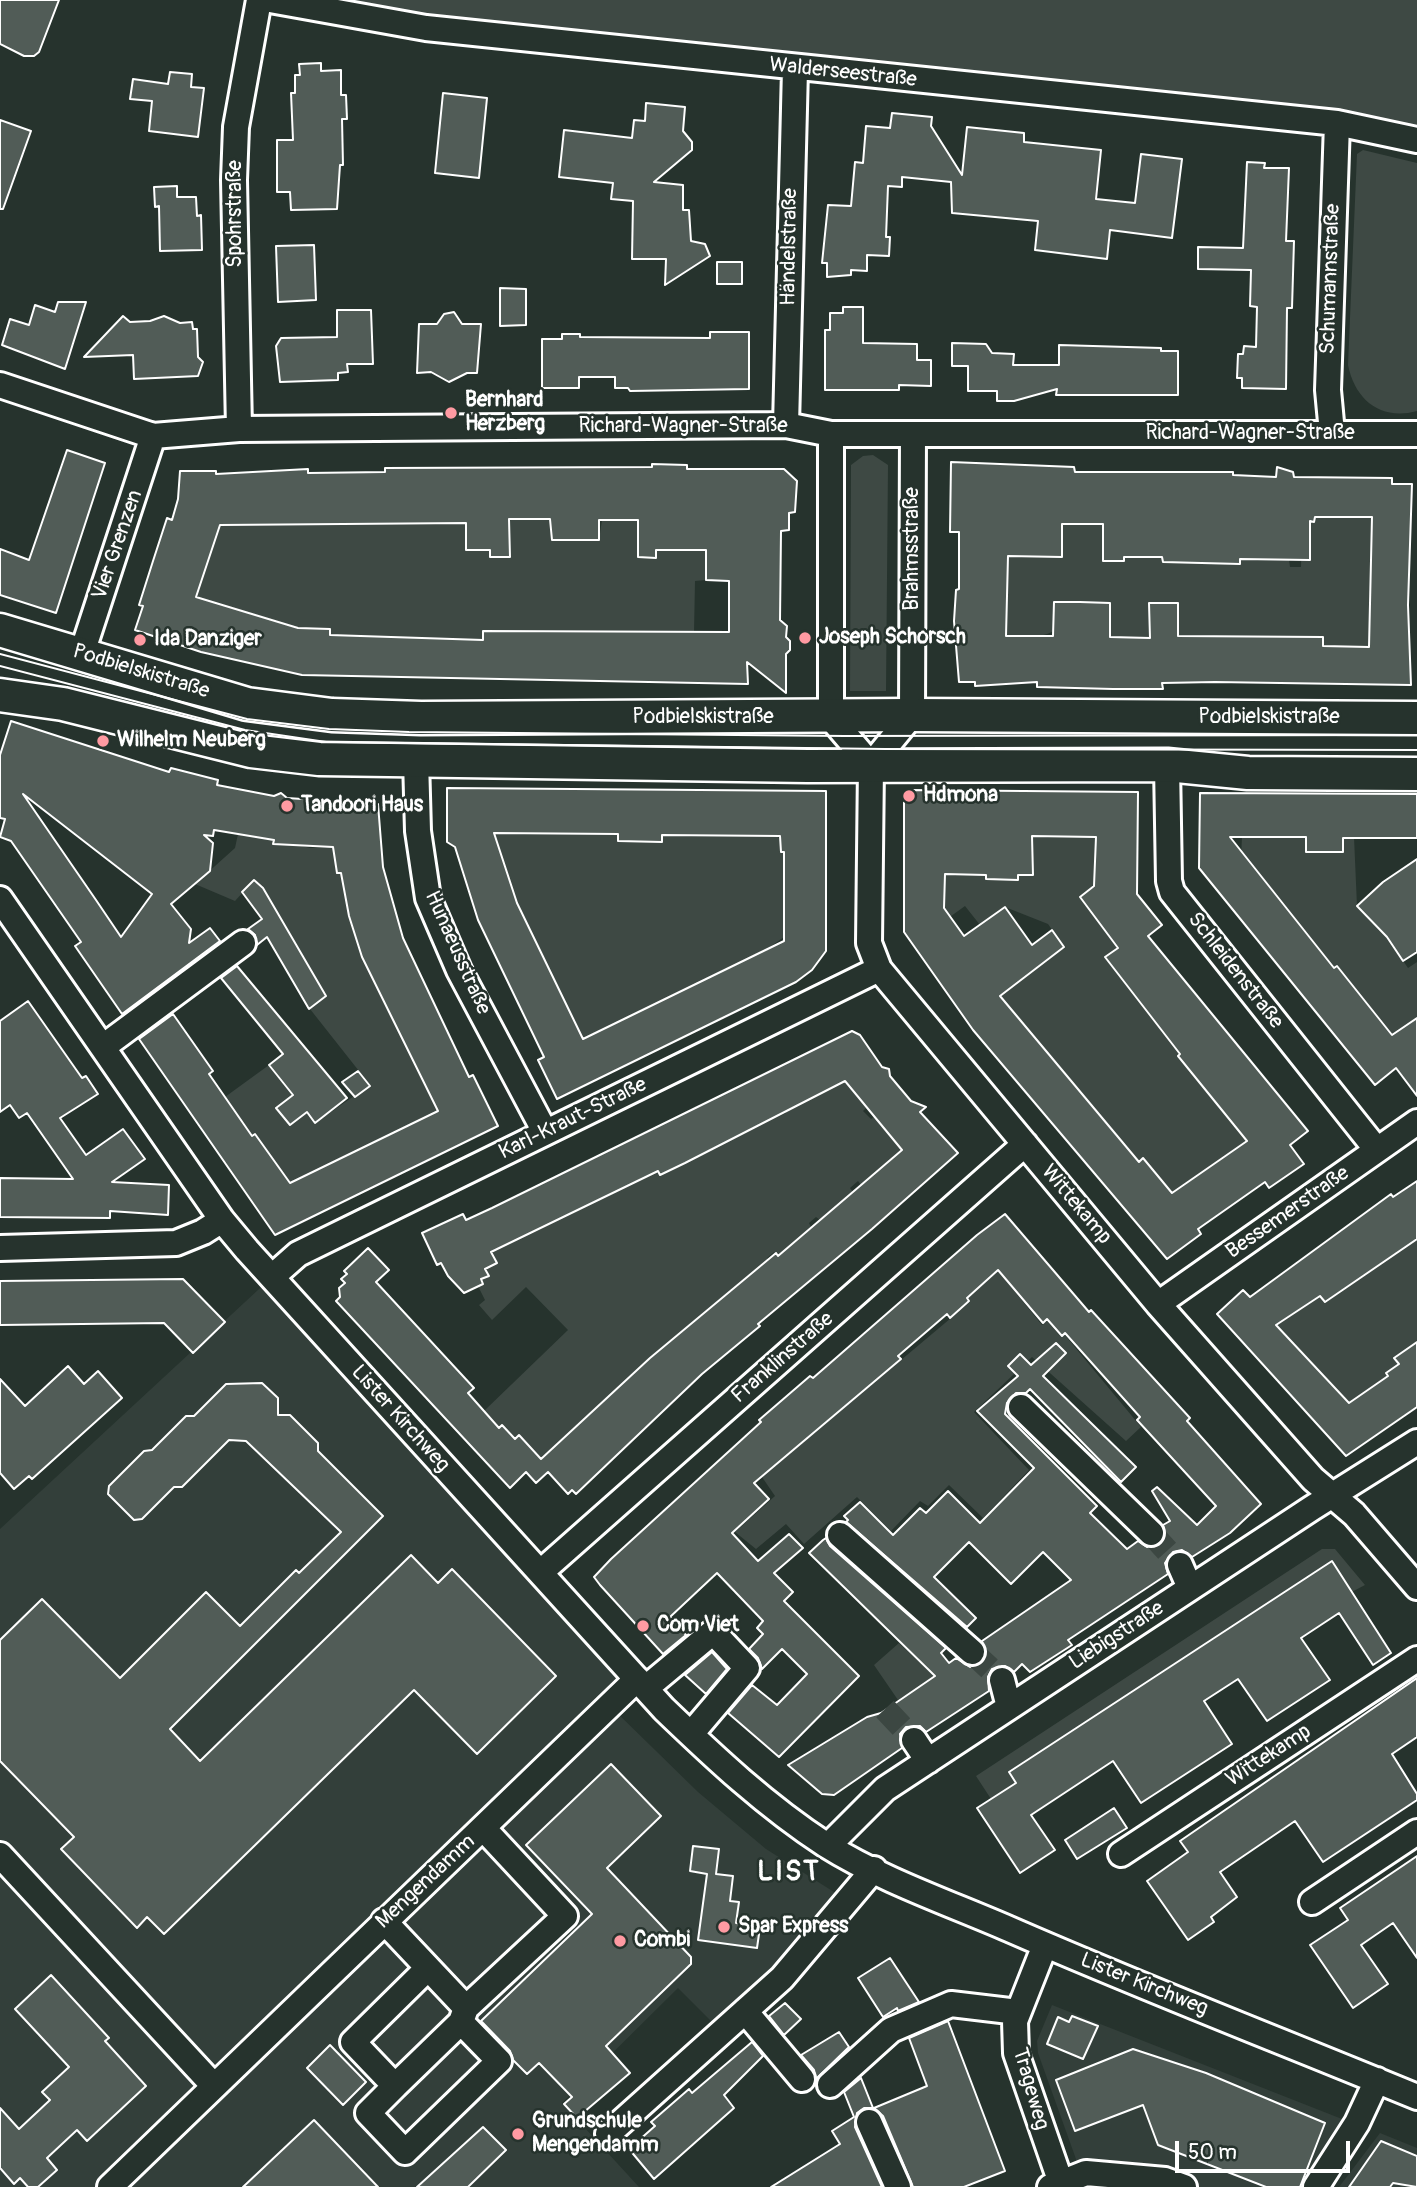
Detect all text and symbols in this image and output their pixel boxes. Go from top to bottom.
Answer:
street label: Walderseestraße [768,53,918,93]
street label: Spohrstraße [223,160,249,268]
street label: Händelstraße [776,188,804,306]
street label: Schumannstraße [1316,203,1346,355]
place label: Bernhard Herzberg [465,388,545,438]
marker: Bernhard Herzberg [443,405,459,421]
street label: Richard-Wagner-Straße [578,414,788,440]
street label: Richard-Wagner-Straße [1145,421,1355,447]
street label: Vier Grenzen [87,487,149,603]
street label: Brahmsstraße [900,487,926,611]
place label: Joseph Schorsch [819,625,966,651]
place label: Ida Danziger [154,627,262,653]
marker: Joseph Schorsch [797,630,813,646]
marker: Ida Danziger [132,632,148,648]
street label: Podbielskistraße [70,639,212,705]
street label: Podbielskistraße [632,705,774,731]
street label: Podbielskistraße [1198,705,1340,731]
place label: Wilhelm Neuberg [117,728,266,754]
marker: Wilhelm Neuberg [95,733,111,749]
place label: Hdmona [923,783,998,809]
marker: Hdmona [901,788,917,804]
place label: Tandoori Haus [301,793,423,819]
marker: Tandoori Haus [279,798,295,814]
street label: Hunaeusstraße [418,887,496,1019]
street label: Schleidenstraße [1182,908,1288,1034]
street label: Karl-Kraut-Straße [495,1072,651,1166]
street label: Wittekamp [1035,1160,1117,1250]
street label: Bessemerstraße [1222,1161,1354,1265]
street label: Franklinstraße [727,1307,839,1409]
street label: Lister Kirchweg [345,1360,455,1478]
street label: Liebigstraße [1065,1596,1169,1676]
place label: Com Viet [657,1613,739,1639]
marker: Com Viet [635,1618,651,1634]
street label: Wittekamp [1222,1719,1316,1793]
street label: Mengendamm [371,1830,481,1934]
district label: LIST [758,1856,820,1890]
place label: Spar Express [738,1914,848,1940]
marker: Spar Express [716,1919,732,1935]
place label: Combi [634,1928,690,1954]
marker: Combi [612,1933,628,1949]
street label: Lister Kirchweg [1077,1948,1211,2022]
street label: Trageweg [1006,2045,1054,2133]
place label: Grundschule Mengendamm [532,2109,659,2159]
marker: Grundschule Mengendamm [510,2126,526,2142]
scale bar [1179,2128,1354,2172]
text: 50 m [1188,2139,1237,2166]

